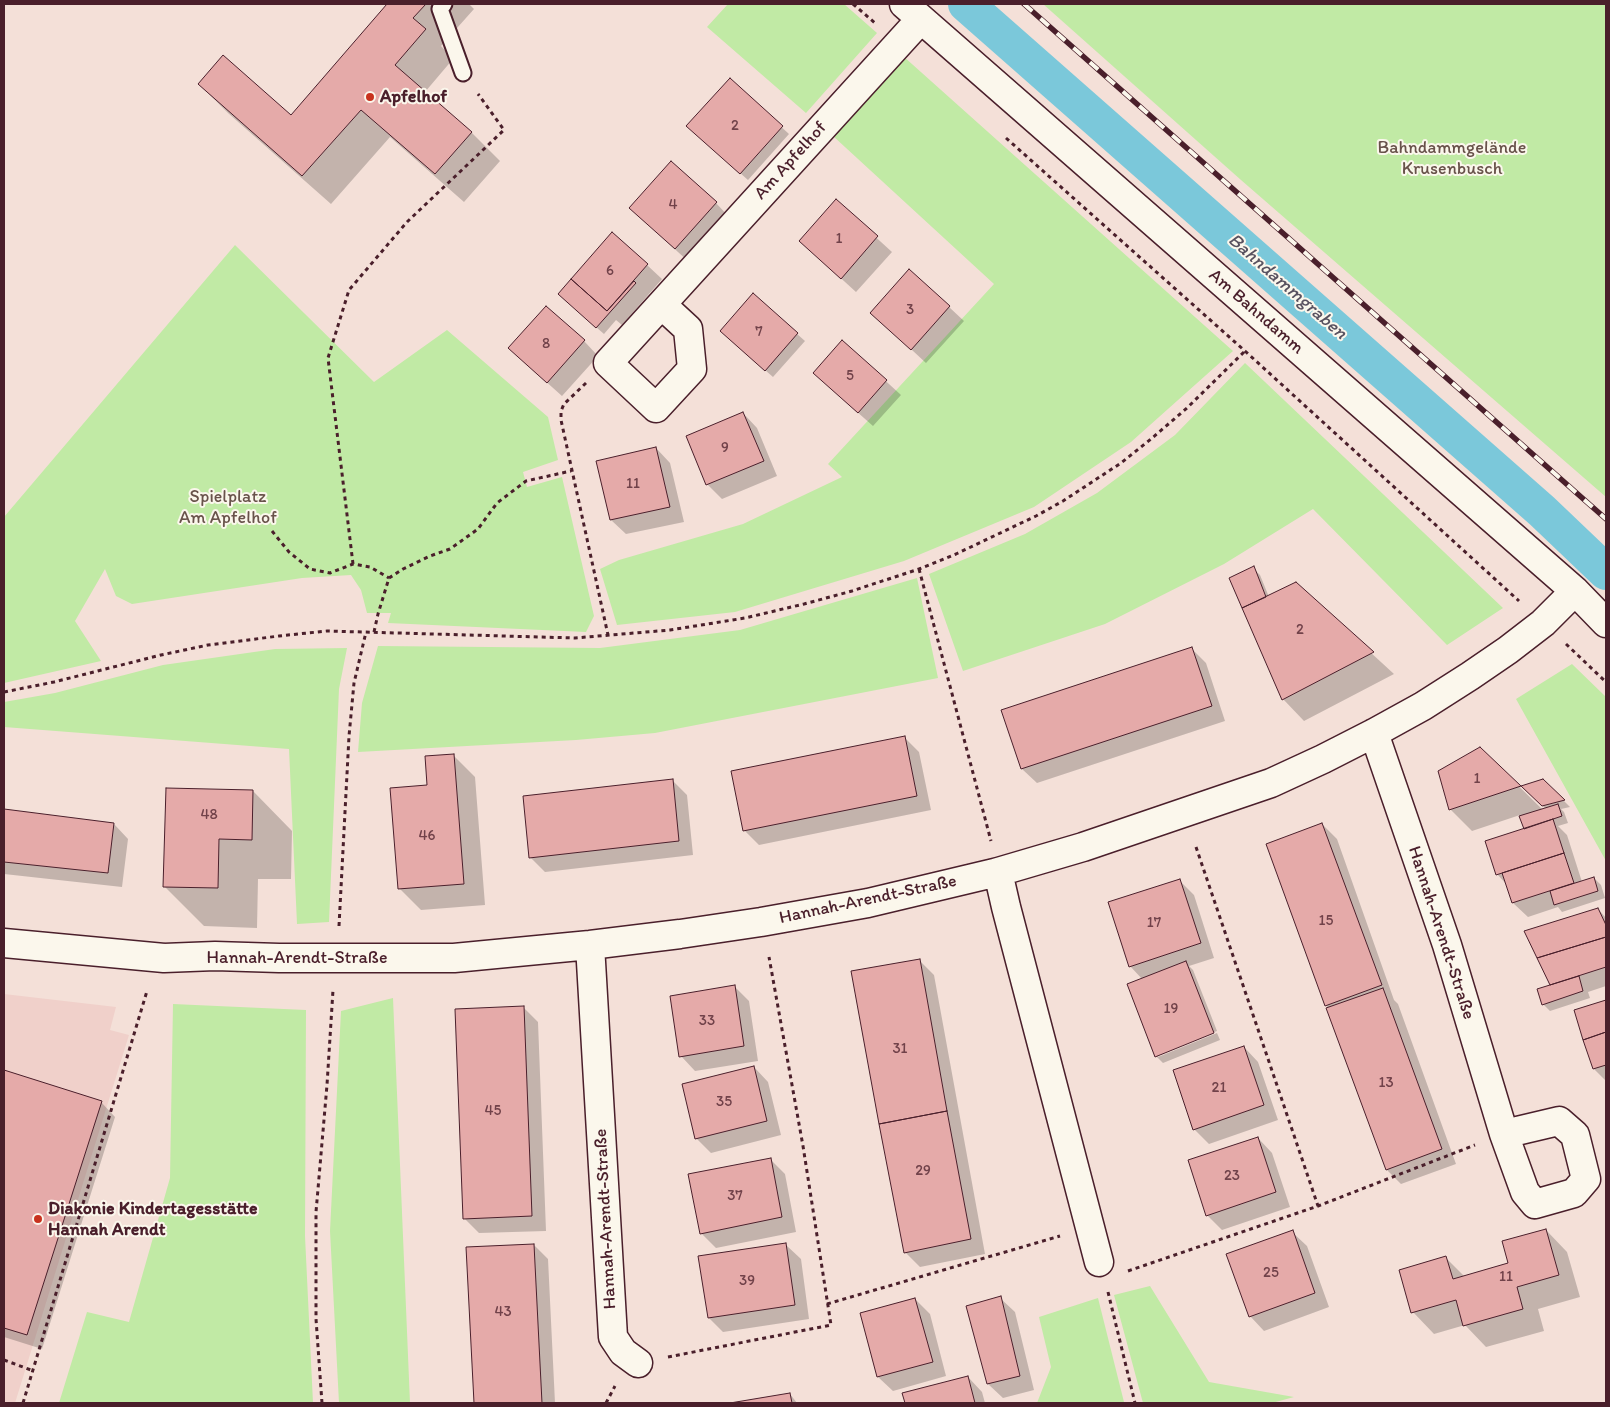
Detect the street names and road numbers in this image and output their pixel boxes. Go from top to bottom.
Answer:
street label: Am Apfelhof [750,117,832,205]
street label: Am Bahndamm [1204,265,1308,359]
street label: Hannah-Arendt-Straße [1403,844,1479,1022]
street label: Hannah-Arendt-Straße [777,871,959,929]
street label: Hannah-Arendt-Straße [207,947,387,969]
street label: Hannah-Arendt-Straße [590,1128,622,1310]

